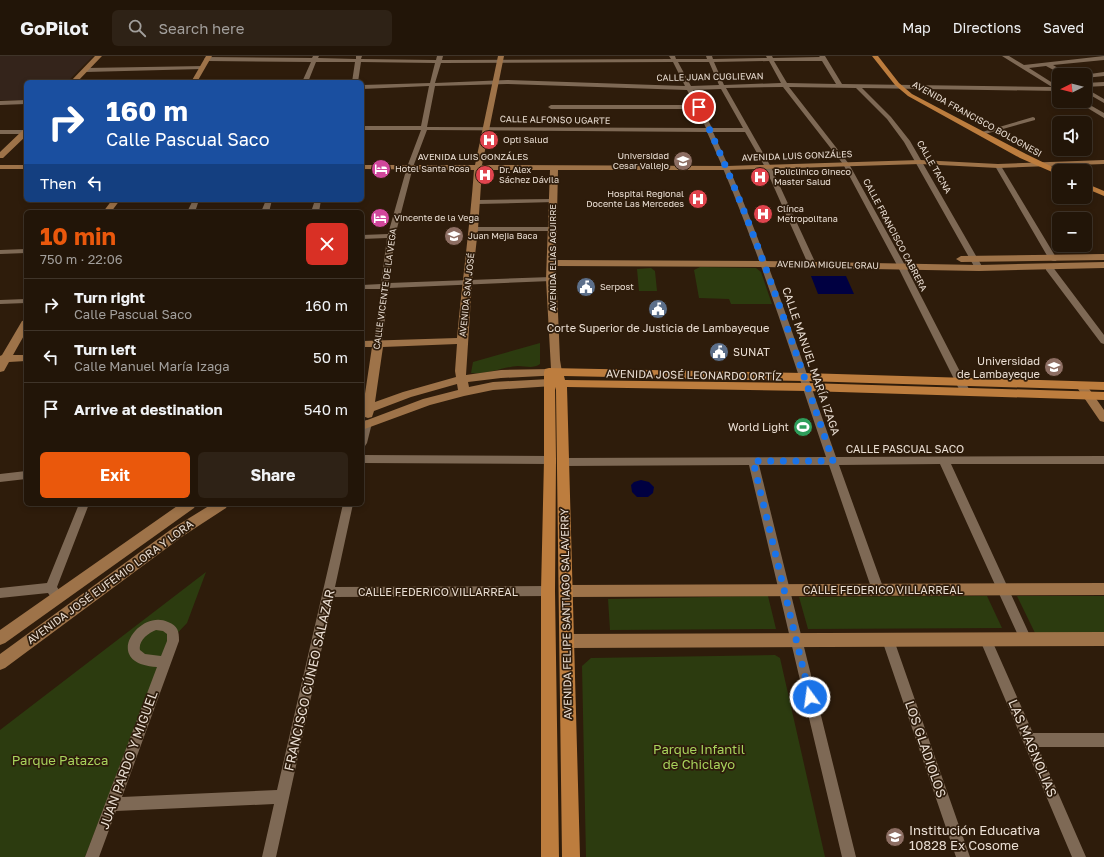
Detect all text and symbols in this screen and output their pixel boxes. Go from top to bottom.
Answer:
search box [112,10,392,46]
text: GoPilot [20,16,88,39]
icon: search [126,17,148,39]
text: Search here [158,19,244,37]
text: Map [902,19,931,36]
text: Directions [953,19,1021,36]
text: Saved [1043,19,1084,36]
north arrow [1052,68,1092,108]
map controls [1052,68,1092,252]
street label: CALLE JUAN CUGLIEVAN [656,70,764,83]
street label: AVENIDA FRANCISCO BOLOGNESI [911,78,1044,159]
pin [682,90,716,124]
text: 160 m [106,94,188,127]
icon: right [40,96,92,148]
icon: arrive [688,96,710,118]
street label: CALLE ALFONSO UGARTE [500,113,610,126]
button: sound [1052,116,1092,156]
text: Calle Pascual Saco [106,128,269,150]
hospital icon: Opti Salud [478,129,500,151]
place label: Opti Salud [503,134,548,145]
street label: CALLE TACNA [915,138,954,195]
street label: AVENIDA LUIS GONZÁLES [741,148,853,163]
place label: Universidad Cesar Vallejo [613,150,669,171]
school or university icon: Universidad Cesar Vallejo [672,150,694,172]
street label: AVENIDA LUIS GONZÁLES [418,151,529,162]
hotel icon: Hotel Santa Rosa [370,158,392,180]
place label: Hotel Santa Rosa [395,163,470,174]
hospital icon: Dr. Alex Sáchez Dávila [474,164,496,186]
place label: Dr. Alex Sáchez Dávila [499,164,559,185]
button: + [1052,164,1092,204]
hospital icon: Policlinico Gineco Master Salud [749,166,771,188]
place label: Policlinico Gineco Master Salud [774,166,851,187]
icon: left [84,172,106,194]
text: Then [40,174,76,192]
street label: CALLE FRANCISCO CABRERA [861,177,930,293]
place label: Hospital Regional Docente Las Mercedes [586,188,684,209]
hospital icon: Hospital Regional Docente Las Mercedes [687,188,709,210]
hospital icon: Clínca Metropolitana [752,203,774,225]
place label: Clínca Metropolitana [777,203,838,224]
street label: AVENIDA ELIAS AGUIRRE [547,204,558,312]
hotel icon: Vincente de la Vega [369,207,391,229]
place label: Vincente de la Vega [394,212,479,223]
button: − [1052,212,1092,252]
text: 10 min [40,221,116,250]
button: close [306,223,348,265]
school or university icon: Juan Mejia Baca [443,225,465,247]
street label: CALLE VICENTE DE LA VEGA [371,228,398,350]
place label: Juan Mejia Baca [468,230,538,241]
text: 750 m · 22:06 [40,251,123,267]
street label: AVENIDA SAN JOSÉ [457,252,476,338]
street label: AVENIDA MIGUEL GRAU [777,258,879,271]
public building icon: Serpost [575,276,597,298]
place label: Serpost [600,281,634,292]
street label: CALLE MANUEL MARÍA IZAGA [780,285,843,437]
text: Turn right [74,288,145,306]
icon: right [40,294,62,316]
text: 160 m [305,296,348,314]
public building icon: Corte Superior de Justicia de Lambayeque [647,298,669,320]
text: Calle Pascual Saco [74,306,192,322]
place label: Corte Superior de Justicia de Lambayeque [547,321,769,334]
text: Turn left [74,340,136,358]
public building icon: SUNAT [708,341,730,363]
place label: SUNAT [733,345,770,358]
icon: left [40,346,62,368]
text: 50 m [313,348,348,366]
place label: Universidad de Lambayeque [957,354,1040,380]
school or university icon: Universidad de Lambayeque [1043,356,1065,378]
text: Calle Manuel María Izaga [74,358,230,374]
street label: AVENIDA JOSÉ LEONARDO ORTÍZ [606,366,782,383]
icon: arrive [40,398,62,420]
text: Arrive at destination [74,400,223,418]
text: 540 m [304,400,348,418]
sports icon: World Light [792,416,814,438]
place label: World Light [728,420,789,433]
street label: CALLE PASCUAL SACO [846,442,964,455]
button: Exit [40,452,190,498]
button: Share [198,452,348,498]
street label: AVENIDA FELIPE SANTIAGO SALAVERRY [557,508,574,720]
street label: AVENIDA JOSÉ EUFEMIO LORA Y LORA [24,516,196,646]
street label: CALLE FEDERICO VILLARREAL [803,583,964,596]
street label: CALLE FEDERICO VILLARREAL [358,585,519,598]
street label: FRANCISCO CÚNEO SALAZAR [280,588,338,772]
position arrow [789,676,831,718]
street label: JUAN PARDO Y MIGUEL [96,688,161,831]
street label: LAS MAGNOLIAS [1005,697,1061,799]
street label: LOS GLADIOLOS [902,698,950,800]
park label: Parque Infantil de Chiclayo [653,741,745,772]
park label: Parque Patazca [12,752,108,768]
place label: Institución Educativa 10828 Ex Cosome [909,822,1040,853]
school or university icon: Institución Educativa 10828 Ex Cosome [884,826,906,848]

